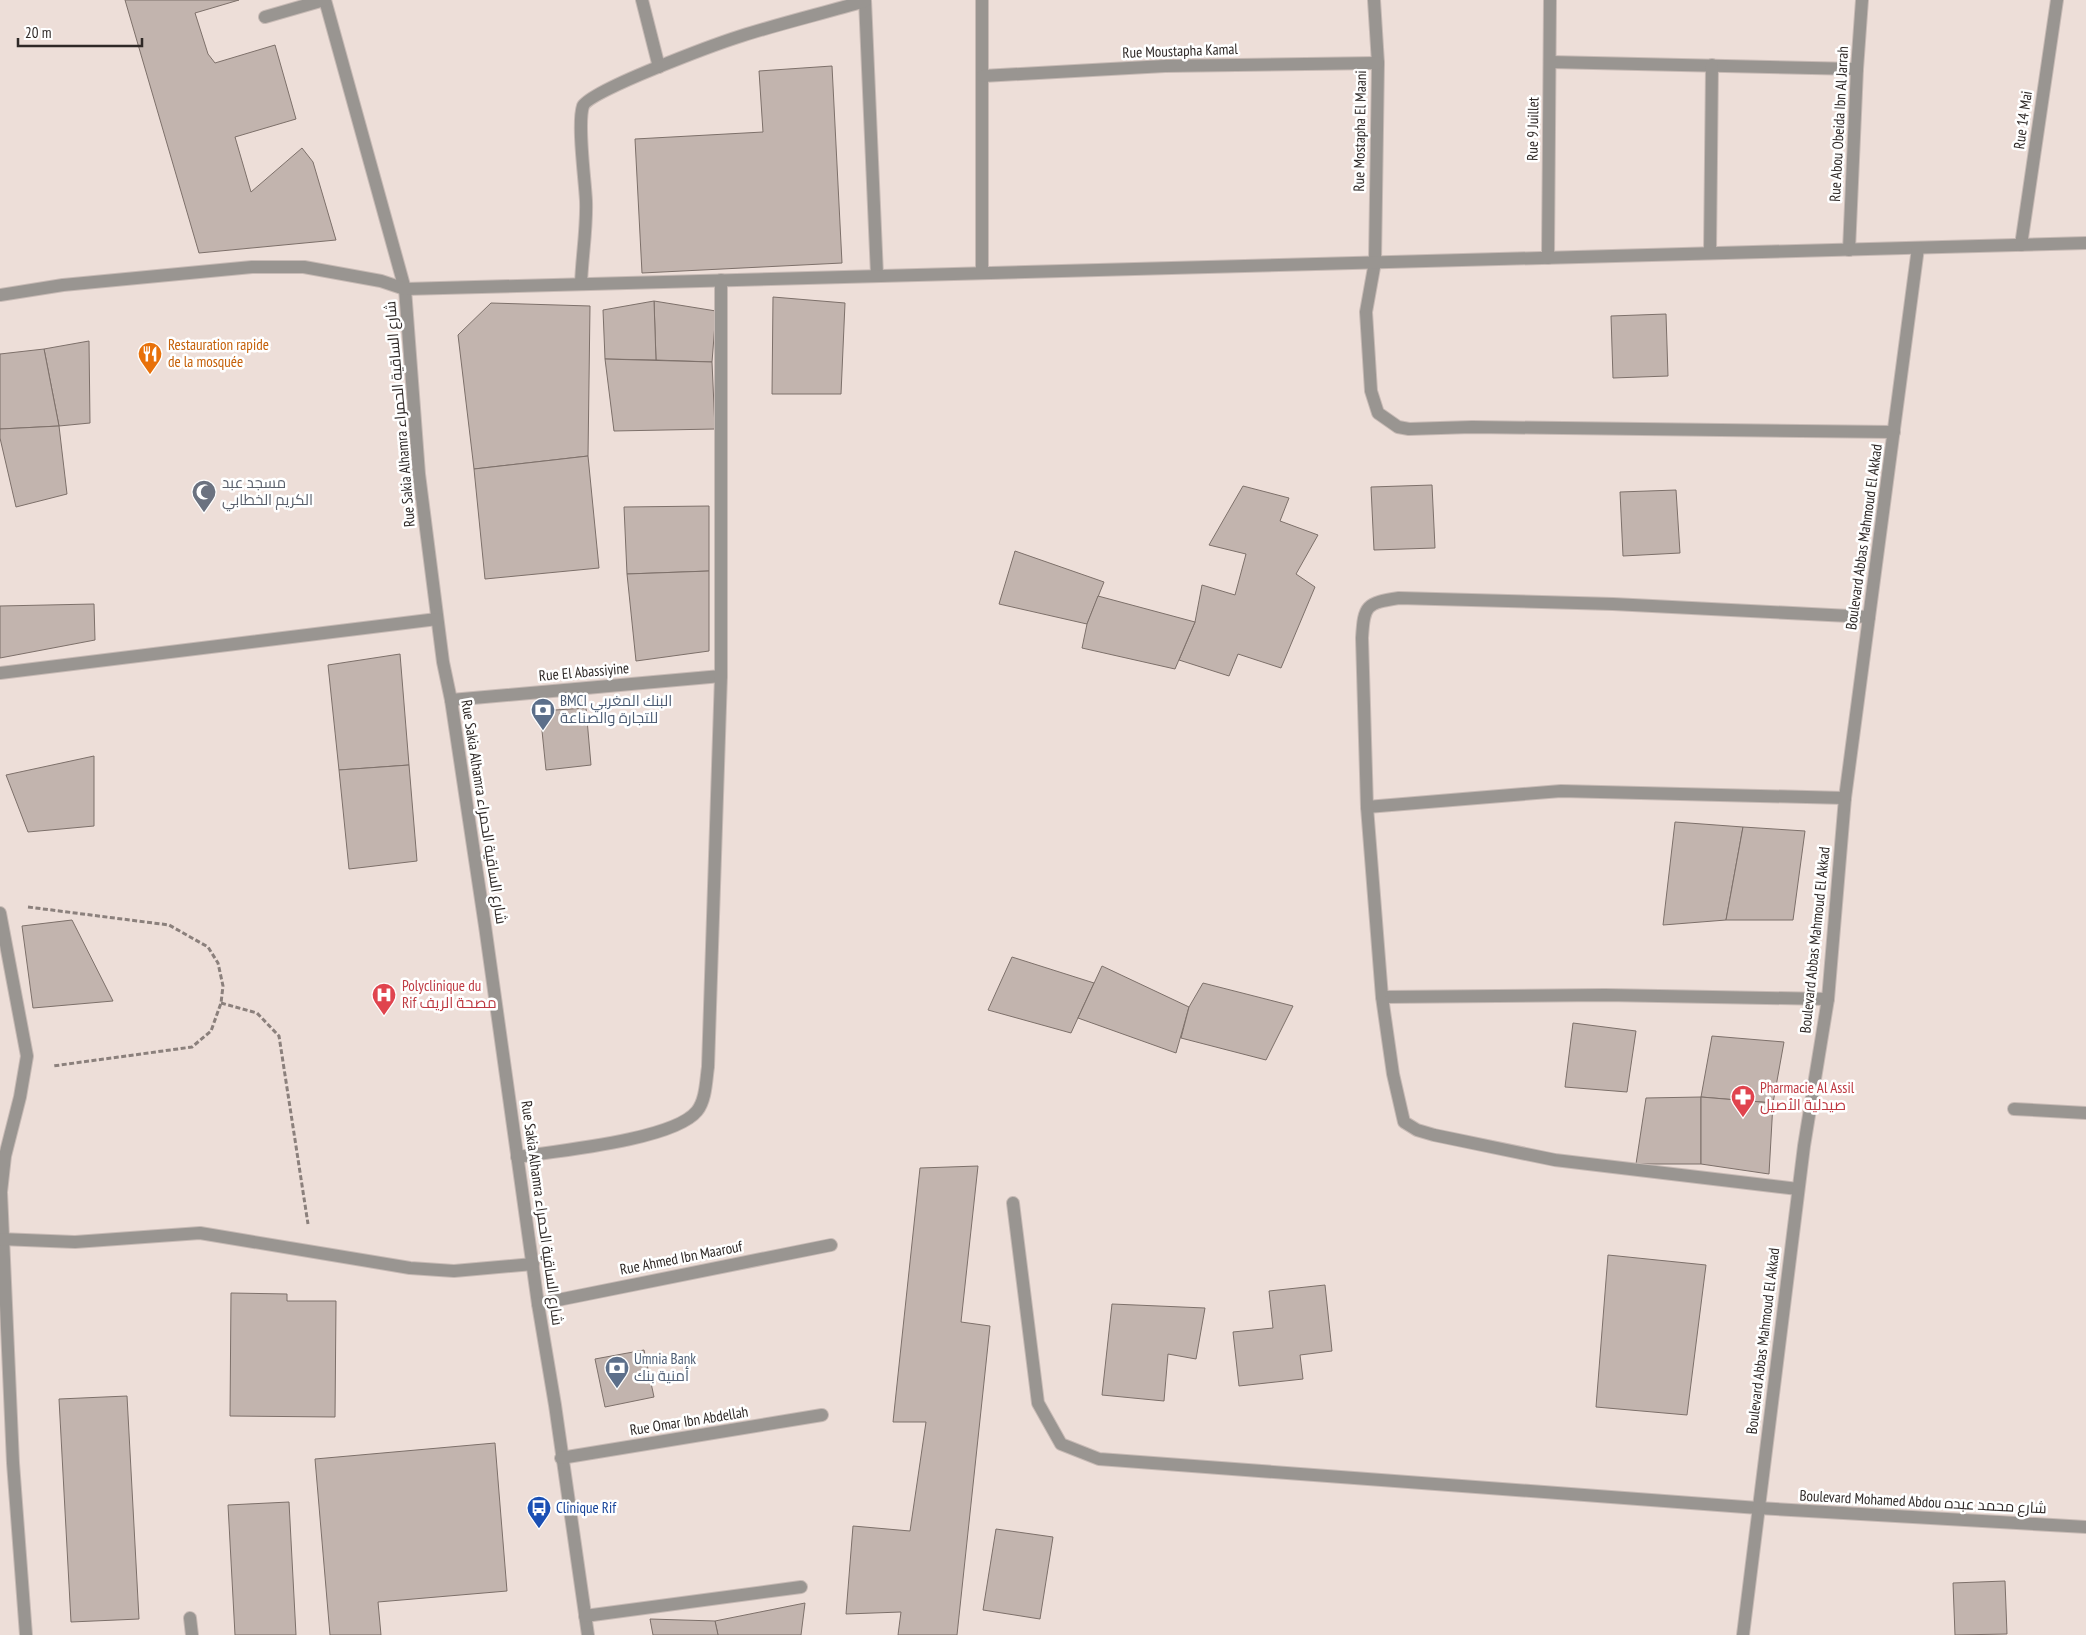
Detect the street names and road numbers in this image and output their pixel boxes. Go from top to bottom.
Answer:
street label: Rue Moustapha Kamal [1122,39,1239,62]
street label: Rue Abou Obeida Ibn Al Jarrah [1825,46,1852,202]
street label: Rue Mostapha El Maani [1349,70,1370,192]
street label: Rue 14 Mai [2009,90,2036,150]
street label: Rue 9 Juillet [1522,97,1543,161]
street label: Rue Sakia Alhamra شارع الساقية الحمراء [380,300,421,528]
street label: Boulevard Abbas Mahmoud El Akkad [1841,443,1886,631]
street label: Rue El Abassiyine [538,658,630,685]
street label: Rue Sakia Alhamra شارع الساقية الحمراء [455,698,512,926]
street label: Boulevard Abbas Mahmoud El Akkad [1795,846,1834,1034]
street label: Rue Sakia Alhamra شارع الساقية الحمراء [515,1099,568,1327]
street label: Rue Ahmed Ibn Maarouf [618,1236,745,1279]
street label: Boulevard Abbas Mahmoud El Akkad [1742,1247,1783,1435]
street label: Rue Omar Ibn Abdellah [628,1402,749,1439]
street label: Boulevard Mohamed Abdou شارع محمد عبده [1799,1486,2047,1519]

